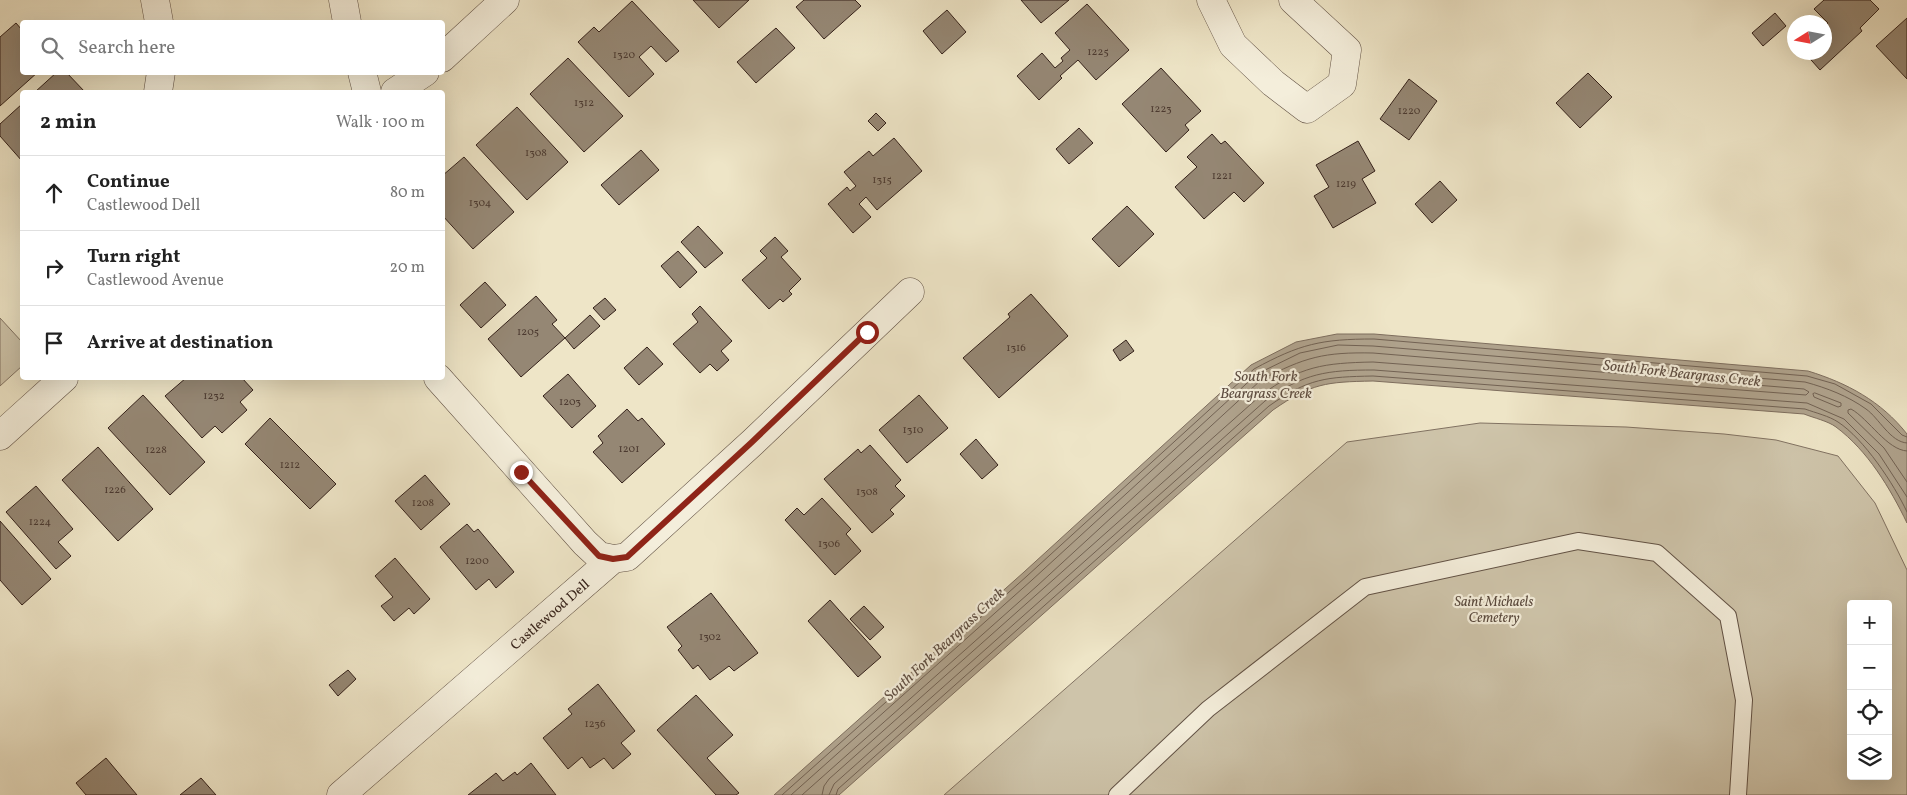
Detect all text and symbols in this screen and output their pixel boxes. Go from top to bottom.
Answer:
north arrow [1787,15,1832,60]
search box [20,20,445,75]
icon: search [38,34,66,62]
text: Search here [78,35,175,61]
house number: 1225 [1087,45,1109,60]
house number: 1320 [613,48,636,63]
house number: 1312 [574,96,594,111]
house number: 1223 [1150,102,1172,117]
house number: 1220 [1398,104,1421,119]
text: 2 min [40,108,97,137]
text: Walk · 100 m [336,112,425,134]
house number: 1308 [525,146,547,161]
text: Continue [87,169,170,195]
house number: 1221 [1212,169,1232,184]
house number: 1315 [872,173,892,188]
house number: 1219 [1336,177,1356,192]
icon: ahead [40,179,68,207]
text: 80 m [390,182,425,204]
text: Castlewood Dell [87,195,200,217]
house number: 1304 [469,196,492,211]
text: Turn right [87,244,180,270]
icon: right [40,254,68,282]
text: 20 m [390,257,425,279]
text: Castlewood Avenue [87,270,224,292]
route start [856,321,879,344]
house number: 1205 [517,325,539,340]
icon: arrive [40,329,68,357]
text: Arrive at destination [87,330,273,356]
house number: 1316 [1006,341,1026,356]
water label: South Fork Beargrass Creek [1602,356,1762,393]
water label: South Fork Beargrass Creek [1220,367,1312,405]
house number: 1232 [203,389,225,404]
house number: 1203 [559,395,581,410]
house number: 1310 [903,423,924,438]
house number: 1201 [619,442,639,457]
house number: 1228 [145,443,167,458]
house number: 1212 [280,458,300,473]
route end [510,461,533,484]
house number: 1226 [104,483,126,498]
house number: 1308 [856,485,878,500]
house number: 1208 [412,496,435,511]
house number: 1224 [29,515,52,530]
house number: 1306 [818,537,840,552]
house number: 1200 [465,554,489,569]
street label: Castlewood Dell [507,576,594,655]
water label: South Fork Beargrass Creek [880,583,1010,707]
park label: Saint Michaels Cemetery [1455,593,1533,628]
map controls [1847,600,1892,780]
button: + [1847,600,1892,645]
house number: 1302 [699,630,721,645]
button: − [1847,645,1892,690]
button: locate [1847,690,1892,735]
house number: 1236 [584,717,606,732]
button: layers [1847,735,1892,780]

